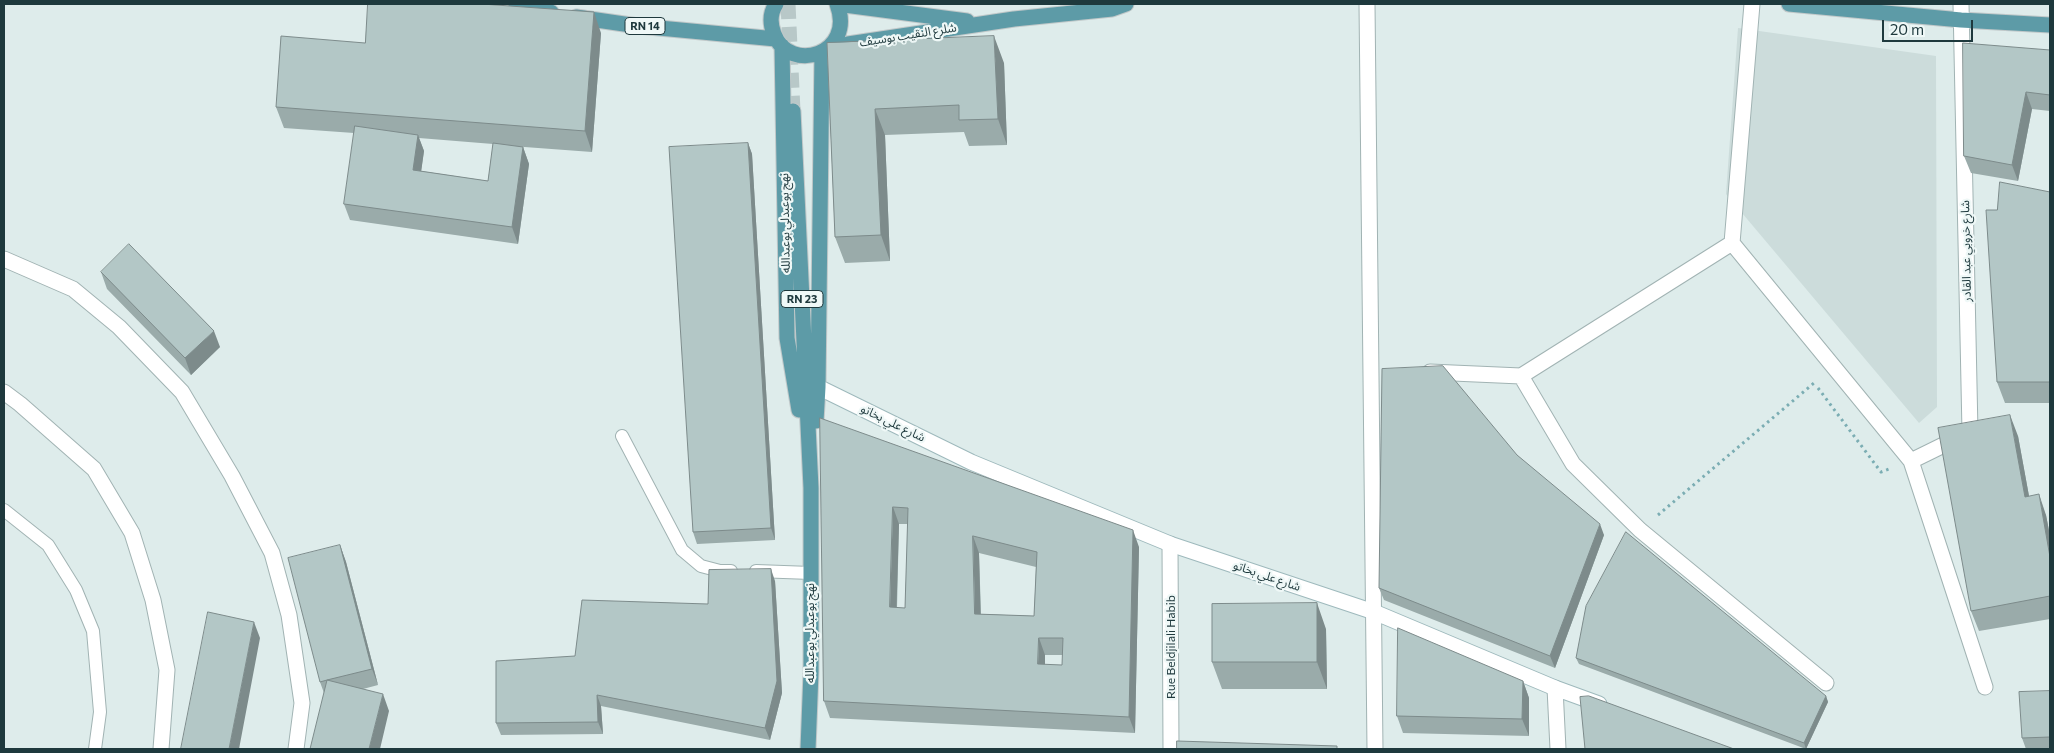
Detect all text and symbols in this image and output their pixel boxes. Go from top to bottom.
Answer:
scale bar [1884,10,1975,42]
road number: RN 14 [625,18,665,34]
street label: شلرع النقيب بوسيف [858,20,958,50]
text: 20 m [1890,20,1924,38]
street label: نهج بوعبدلي بوعبدالله [777,173,793,273]
street label: شارع خروبي عبد القادر [1958,200,1974,302]
road number: RN 23 [781,290,823,308]
street label: شارع علي بخاتو [858,401,928,445]
street label: شارع علي بخاتو [1232,558,1302,594]
street label: نهج بوعبدلي بوعبدالله [803,583,817,683]
street label: Rue Beldjilali Habib [1164,595,1178,699]

